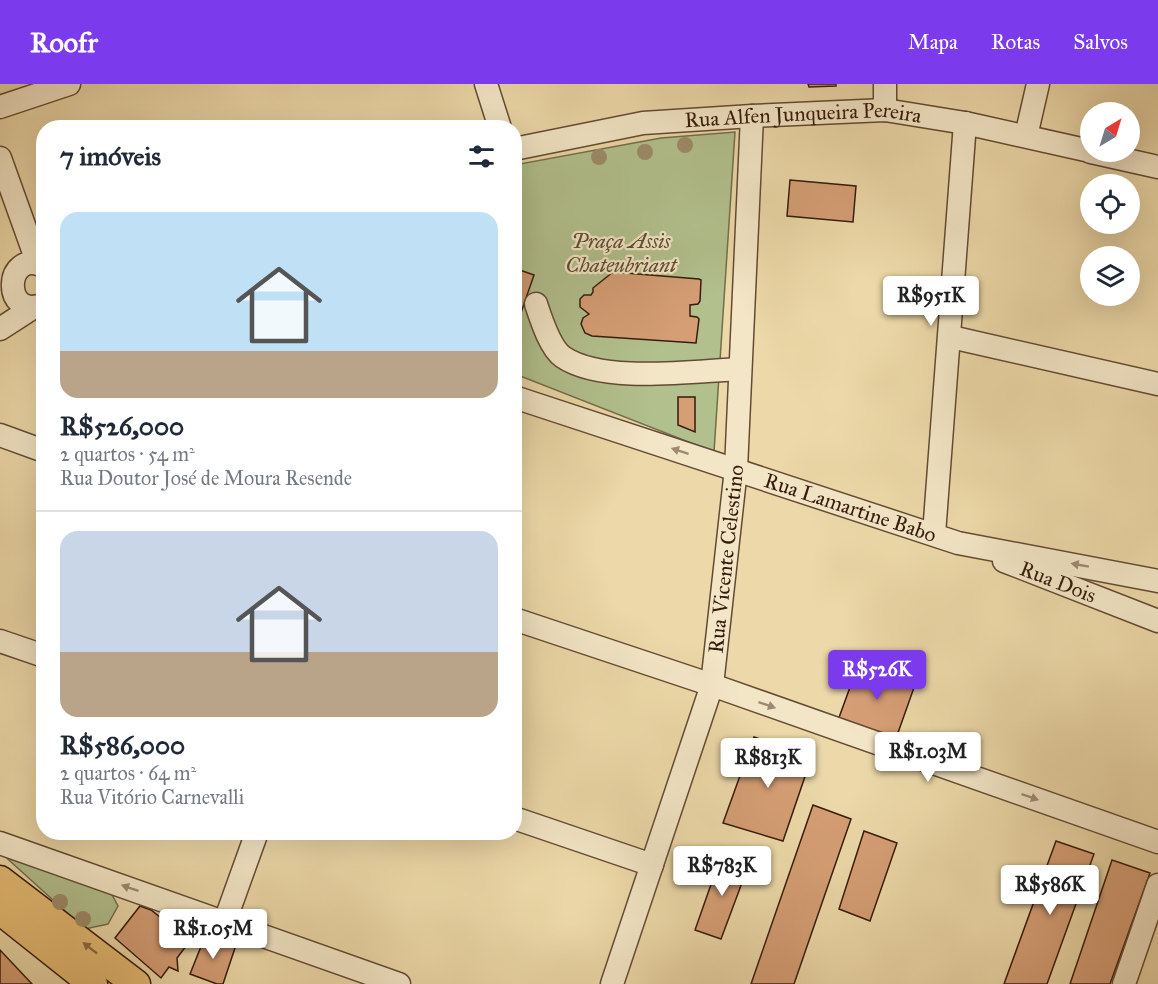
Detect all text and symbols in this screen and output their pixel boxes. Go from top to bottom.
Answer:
text: Roofr [30,25,98,60]
text: Mapa [908,29,958,55]
text: Rotas [991,29,1040,55]
text: Salvos [1073,29,1128,55]
street label: Rua Alfen Junqueira Pereira [684,97,924,133]
north arrow [1080,102,1140,162]
map controls [1080,102,1140,306]
text: 7 imóveis [60,140,161,172]
icon: filters [465,140,498,173]
button: locate [1080,174,1140,234]
park label: Praça Assis Chateubriant [566,228,678,278]
button: layers [1080,246,1140,306]
icon: home [225,251,333,359]
pin: R$951K [882,276,980,327]
text: R$951K [897,283,965,307]
text: R$526,000 [60,410,184,442]
text: 2 quartos · 54 m² [60,442,195,466]
one-way arrow [671,446,689,455]
street label: Rua Vicente Celestino [703,463,749,655]
text: Rua Doutor José de Moura Resende [60,466,352,490]
street label: Rua Lamartine Babo [761,467,940,548]
street label: Rua Dois [1016,555,1100,609]
one-way arrow [1070,560,1089,569]
icon: home [225,570,333,678]
pin: R$526K [828,650,926,701]
text: R$526K [842,657,912,681]
one-way arrow [758,700,776,710]
text: R$586,000 [60,729,185,761]
pin: R$1.03M [873,732,983,783]
pin: R$813K [719,738,817,789]
text: R$1.03M [889,739,967,763]
text: R$813K [735,745,801,769]
text: 2 quartos · 64 m² [60,761,196,785]
text: Rua Vitório Carnevalli [60,785,244,809]
one-way arrow [1021,792,1039,802]
pin: R$783K [673,846,771,897]
text: R$783K [687,853,757,877]
pin: R$586K [1001,865,1099,916]
text: R$586K [1015,872,1085,896]
one-way arrow [121,883,139,893]
pin: R$1.05M [158,909,268,960]
text: R$1.05M [173,916,253,940]
one-way arrow [82,941,98,954]

